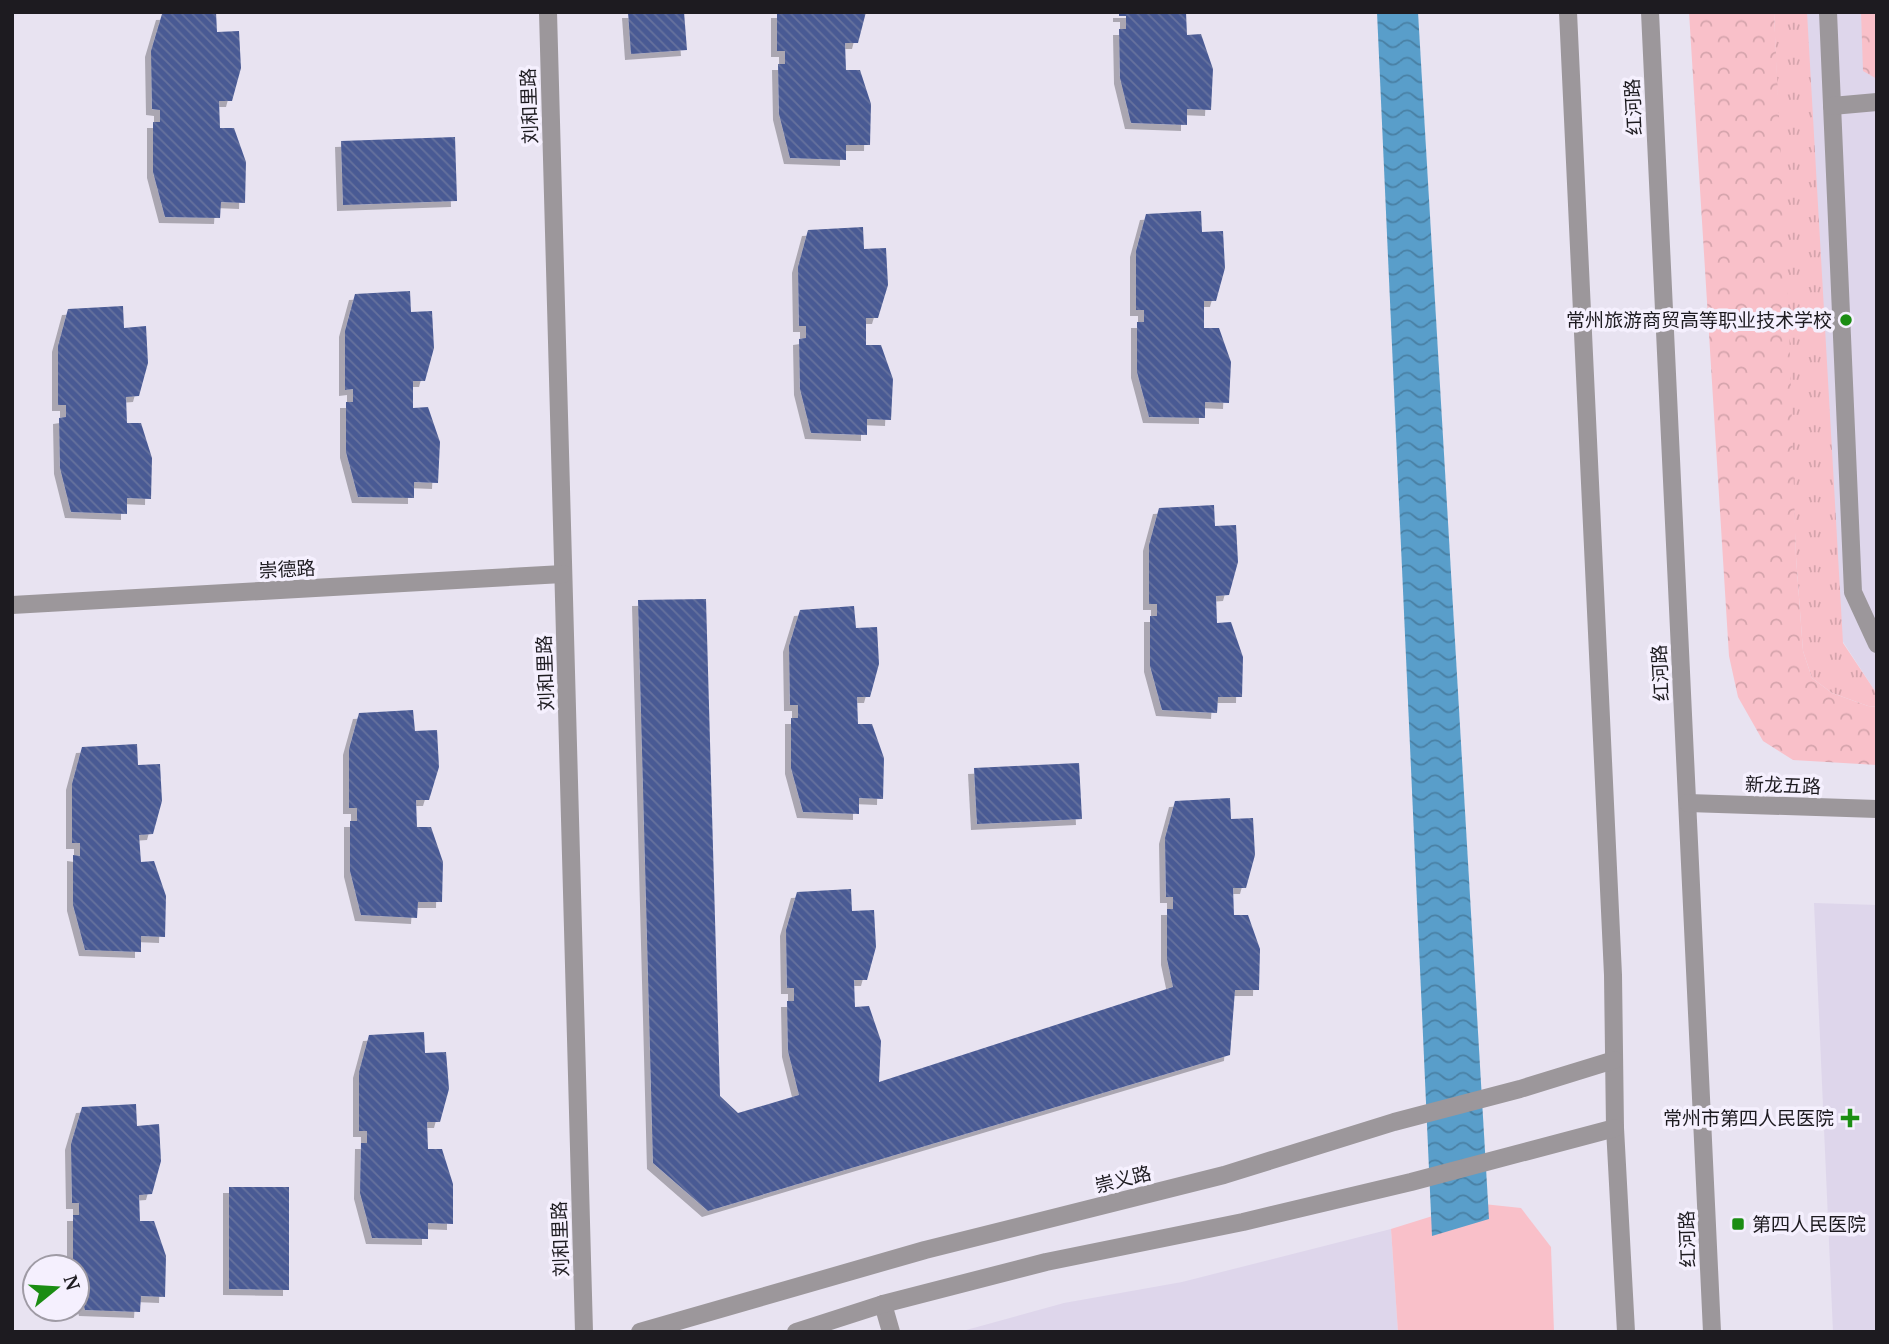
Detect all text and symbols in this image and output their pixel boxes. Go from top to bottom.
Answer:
street label: 刘和里路 [515,68,542,144]
street label: 红河路 [1619,78,1646,136]
place label: 常州旅游商贸高等职业技术学校 [1566,307,1832,332]
marker: 常州旅游商贸高等职业技术学校 [1838,312,1854,328]
street label: 崇德路 [258,555,316,582]
street label: 刘和里路 [531,635,558,711]
street label: 红河路 [1646,644,1673,702]
street label: 新龙五路 [1745,771,1821,798]
place label: 常州市第四人民医院 [1663,1105,1834,1130]
marker: 常州市第四人民医院 [1840,1108,1860,1128]
street label: 崇义路 [1092,1159,1154,1198]
street label: 刘和里路 [546,1201,573,1277]
street label: 红河路 [1673,1210,1700,1268]
place label: 第四人民医院 [1752,1211,1866,1236]
marker: 第四人民医院 [1730,1216,1746,1232]
north arrow [21,1253,91,1323]
text: N [59,1272,87,1294]

